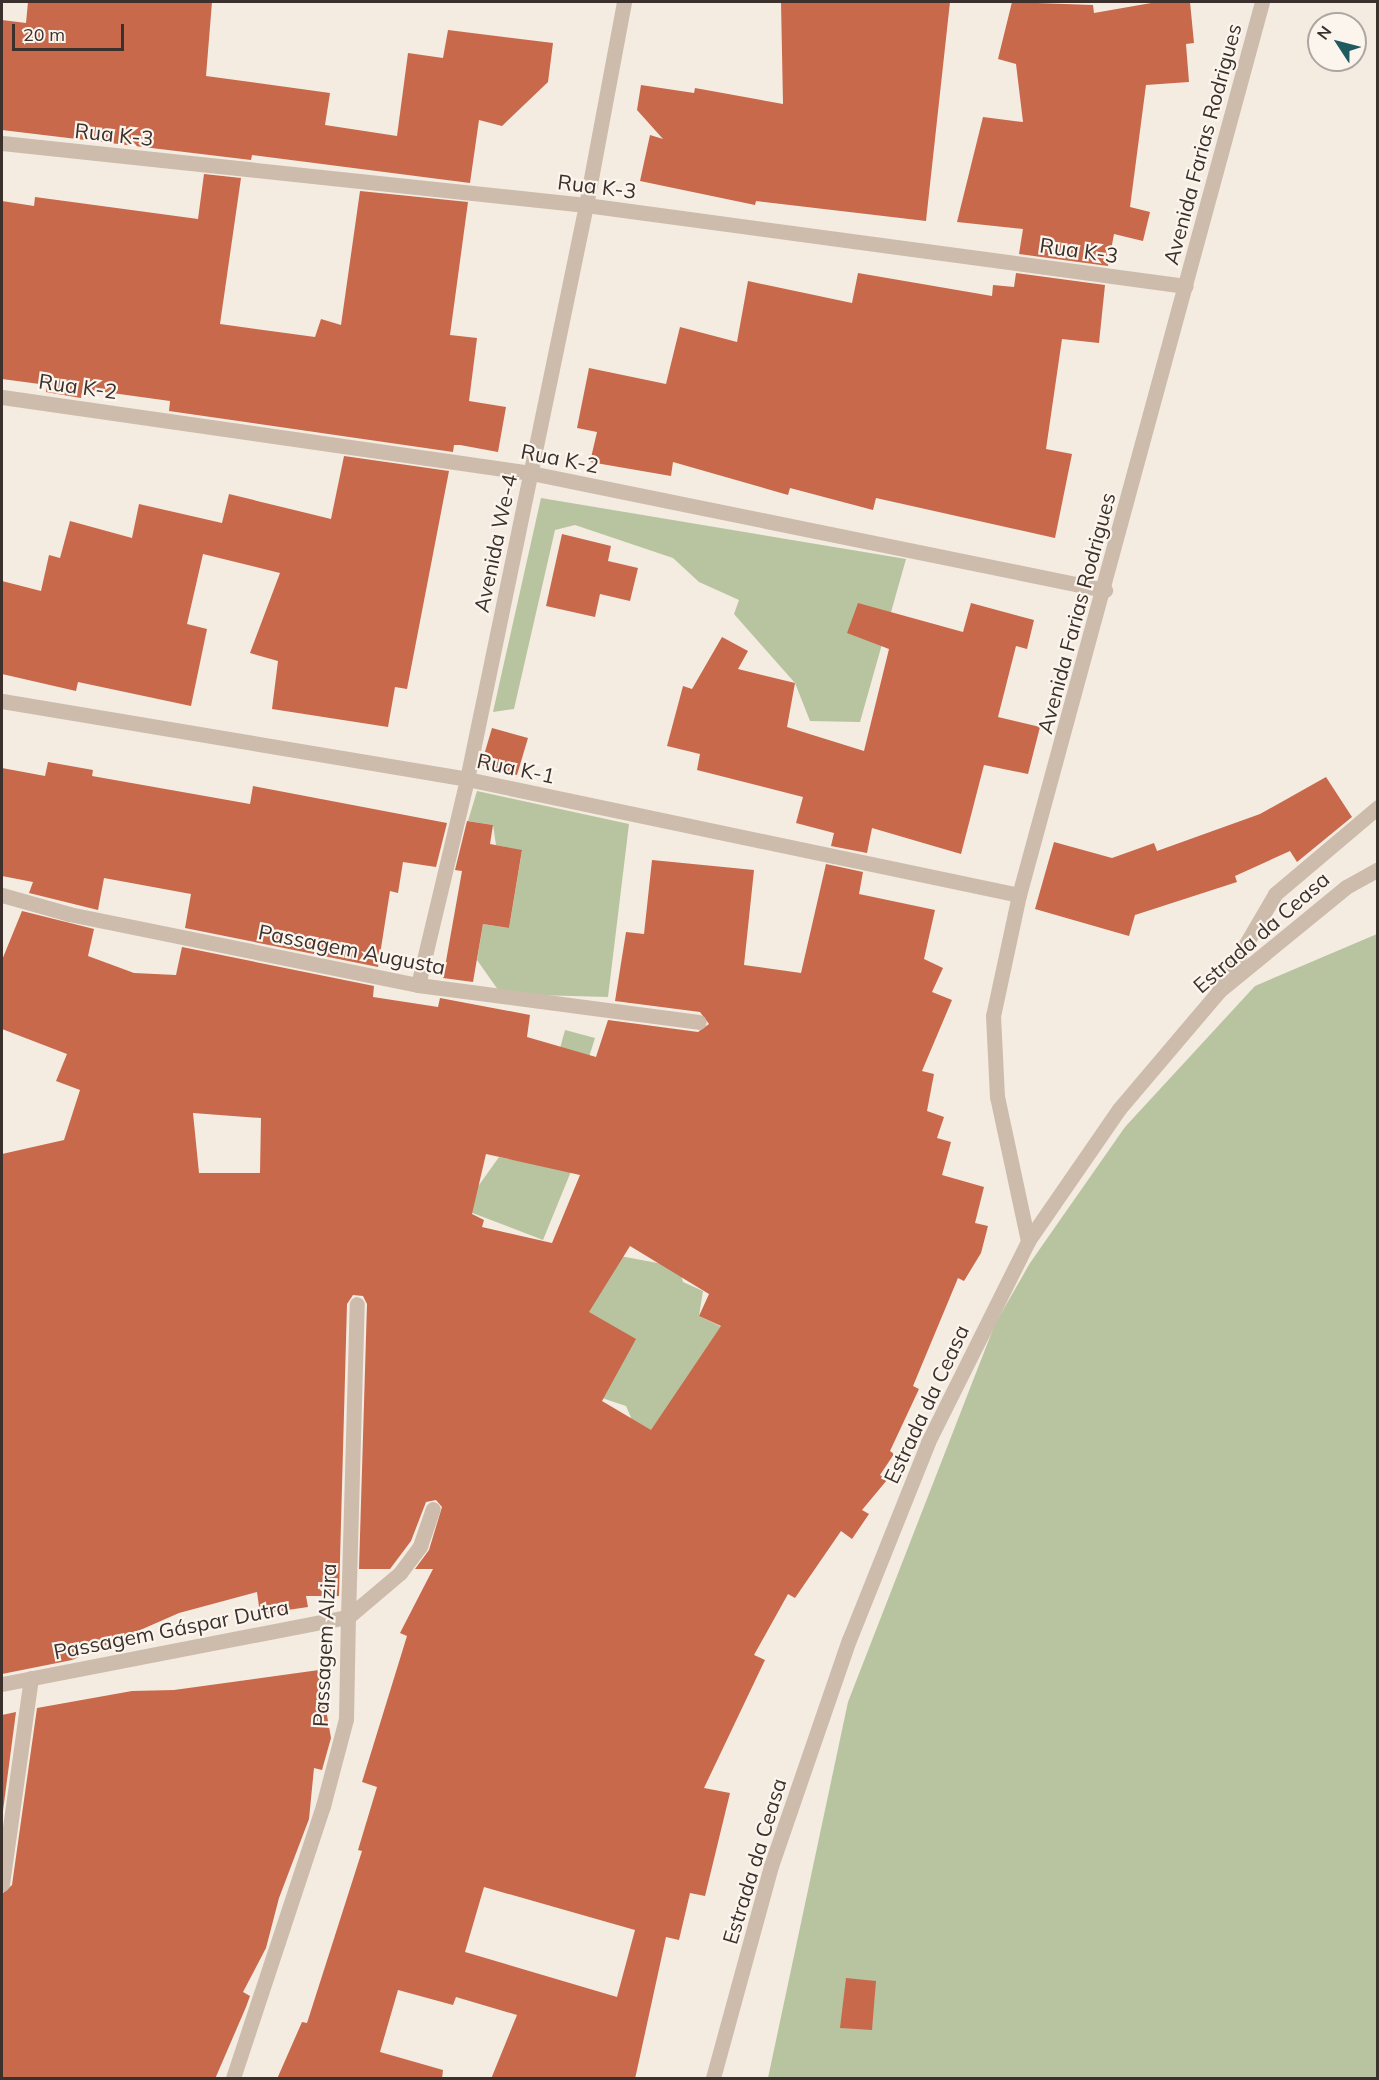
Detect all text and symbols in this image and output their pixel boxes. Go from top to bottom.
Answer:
scale bar [15,12,128,50]
north arrow [1307,12,1367,72]
street label: Avenida Farias Rodrigues [1158,21,1246,267]
text: N [1312,22,1336,43]
text: 20 m [23,23,65,46]
street label: Rua K-3 [73,117,155,151]
street label: Rua K-3 [556,169,638,203]
street label: Rua K-3 [1038,232,1120,268]
street label: Rua K-2 [37,368,119,404]
street label: Rua K-2 [519,438,601,478]
street label: Avenida We-4 [468,472,522,614]
street label: Avenida Farias Rodrigues [1032,490,1120,736]
street label: Rua K-1 [475,747,557,789]
street label: Estrada da Ceasa [1188,866,1334,998]
street label: Passagem Augusta [256,919,448,979]
street label: Estrada da Ceasa [878,1321,974,1487]
street label: Passagem Alzira [307,1563,341,1727]
street label: Passagem Gáspar Dutra [51,1594,291,1664]
street label: Estrada da Ceasa [717,1775,791,1947]

